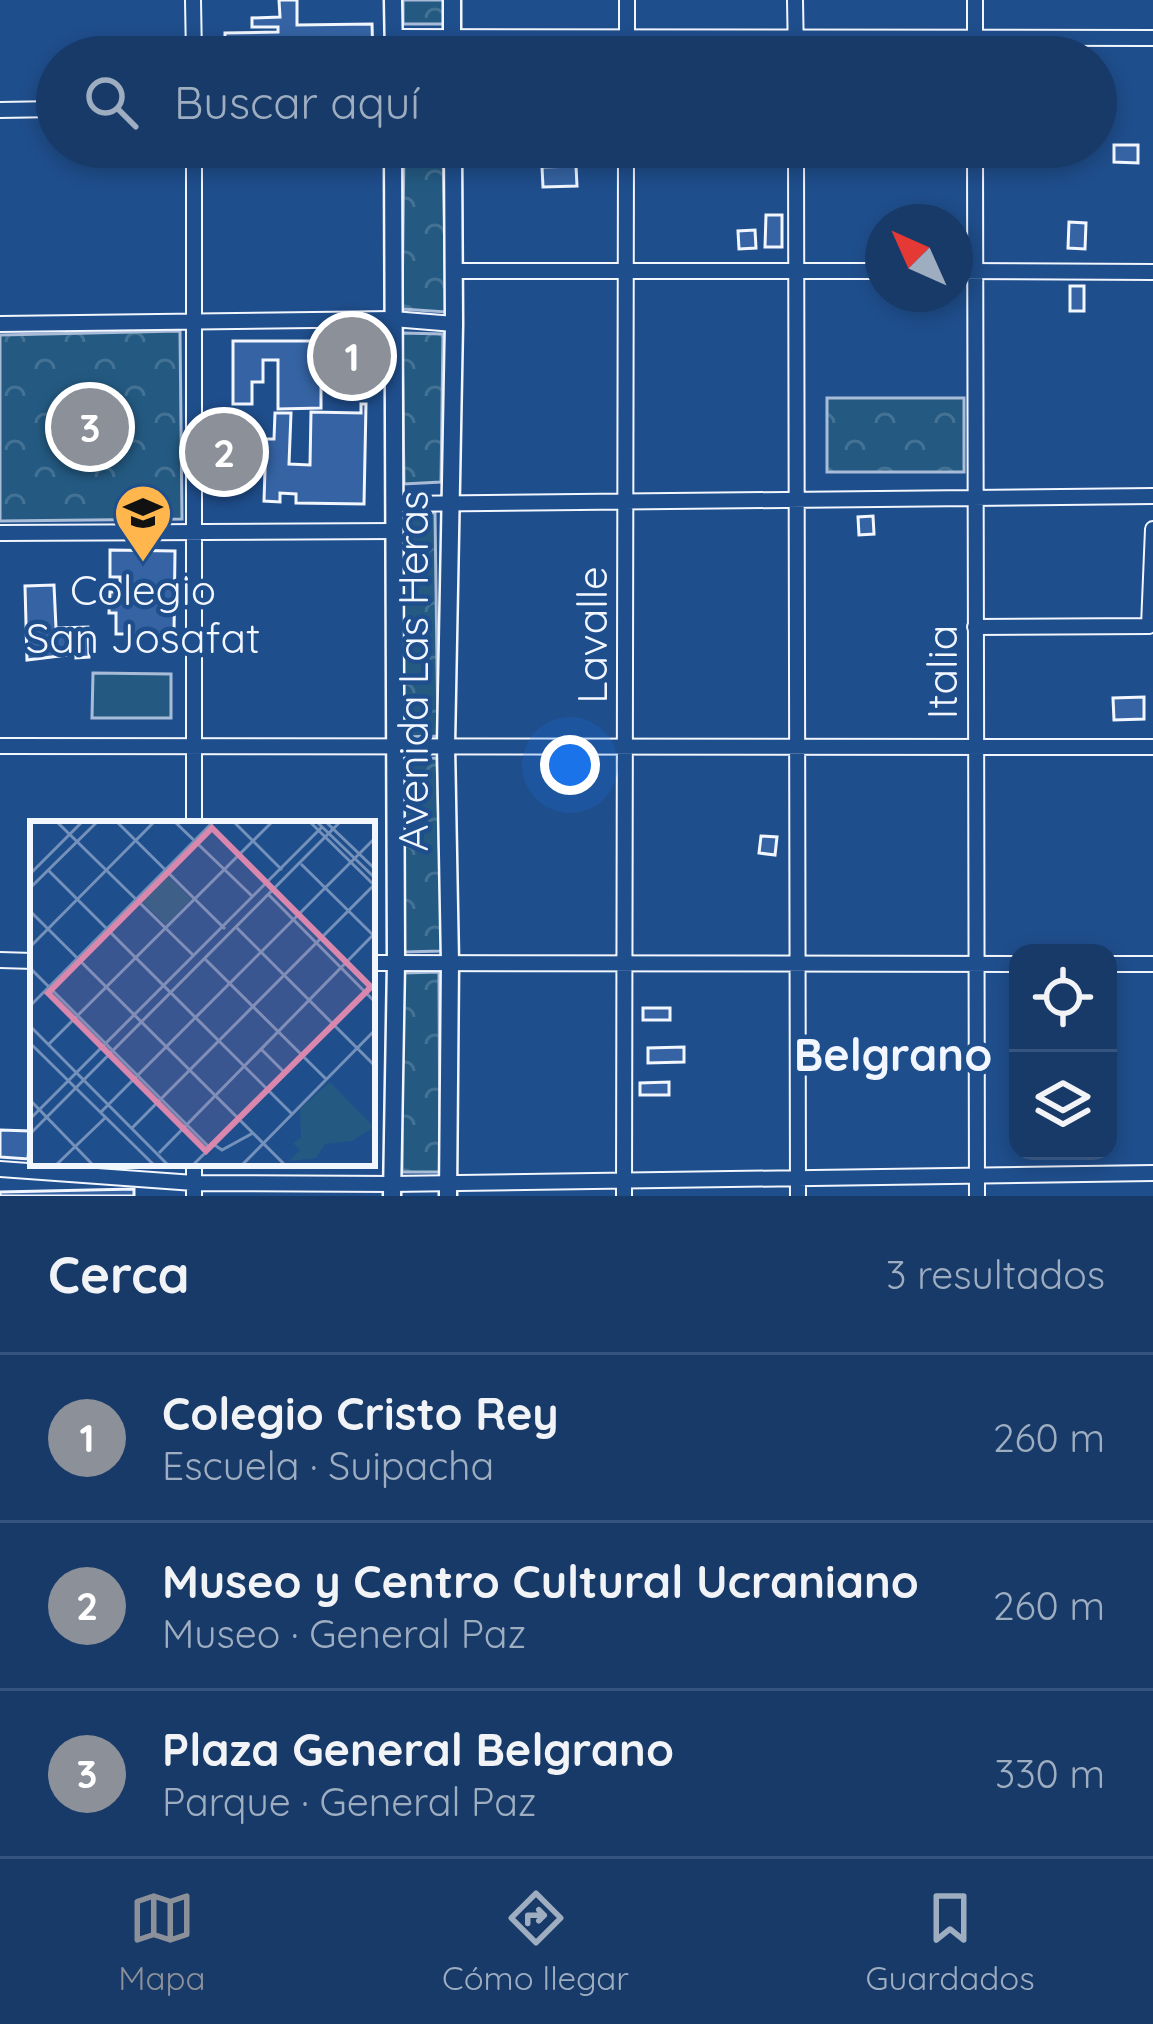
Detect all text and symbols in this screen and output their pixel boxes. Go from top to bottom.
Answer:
search box [36,36,1117,168]
icon: search [78,69,144,135]
text: Buscar aquí [174,74,420,130]
north arrow [865,204,973,312]
pin: 1 [313,311,391,401]
pin: 3 [51,382,129,472]
pin: 2 [185,407,263,497]
school or university icon: Colegio San Josafat [112,482,174,564]
street label: Avenida Las Heras [386,490,439,852]
place label: Colegio San Josafat [26,563,260,664]
street label: Lavalle [565,566,618,704]
street label: Italia [915,625,968,719]
your location [540,735,600,795]
inset map [30,821,375,1166]
map controls [1009,944,1117,1160]
button: locate [1009,944,1117,1052]
district label: Belgrano [794,1026,992,1082]
button: layers [1009,1052,1117,1160]
text: Cerca [48,1242,190,1306]
text: 3 resultados [886,1250,1105,1299]
text: Colegio Cristo Rey [162,1385,559,1441]
text: 1 [79,1413,95,1462]
text: 260 m [993,1413,1105,1462]
text: Escuela · Suipacha [162,1441,494,1490]
text: Museo y Centro Cultural Ucraniano [162,1553,919,1609]
text: 2 [76,1581,98,1630]
text: 260 m [993,1581,1105,1630]
text: Museo · General Paz [162,1609,526,1658]
text: Plaza General Belgrano [162,1721,674,1777]
text: 3 [77,1749,97,1798]
text: 330 m [995,1749,1105,1798]
text: Parque · General Paz [162,1777,536,1826]
tab: Mapa [118,1885,206,1998]
tab: Cómo llegar [442,1885,629,1998]
tab: Guardados [866,1885,1035,1998]

